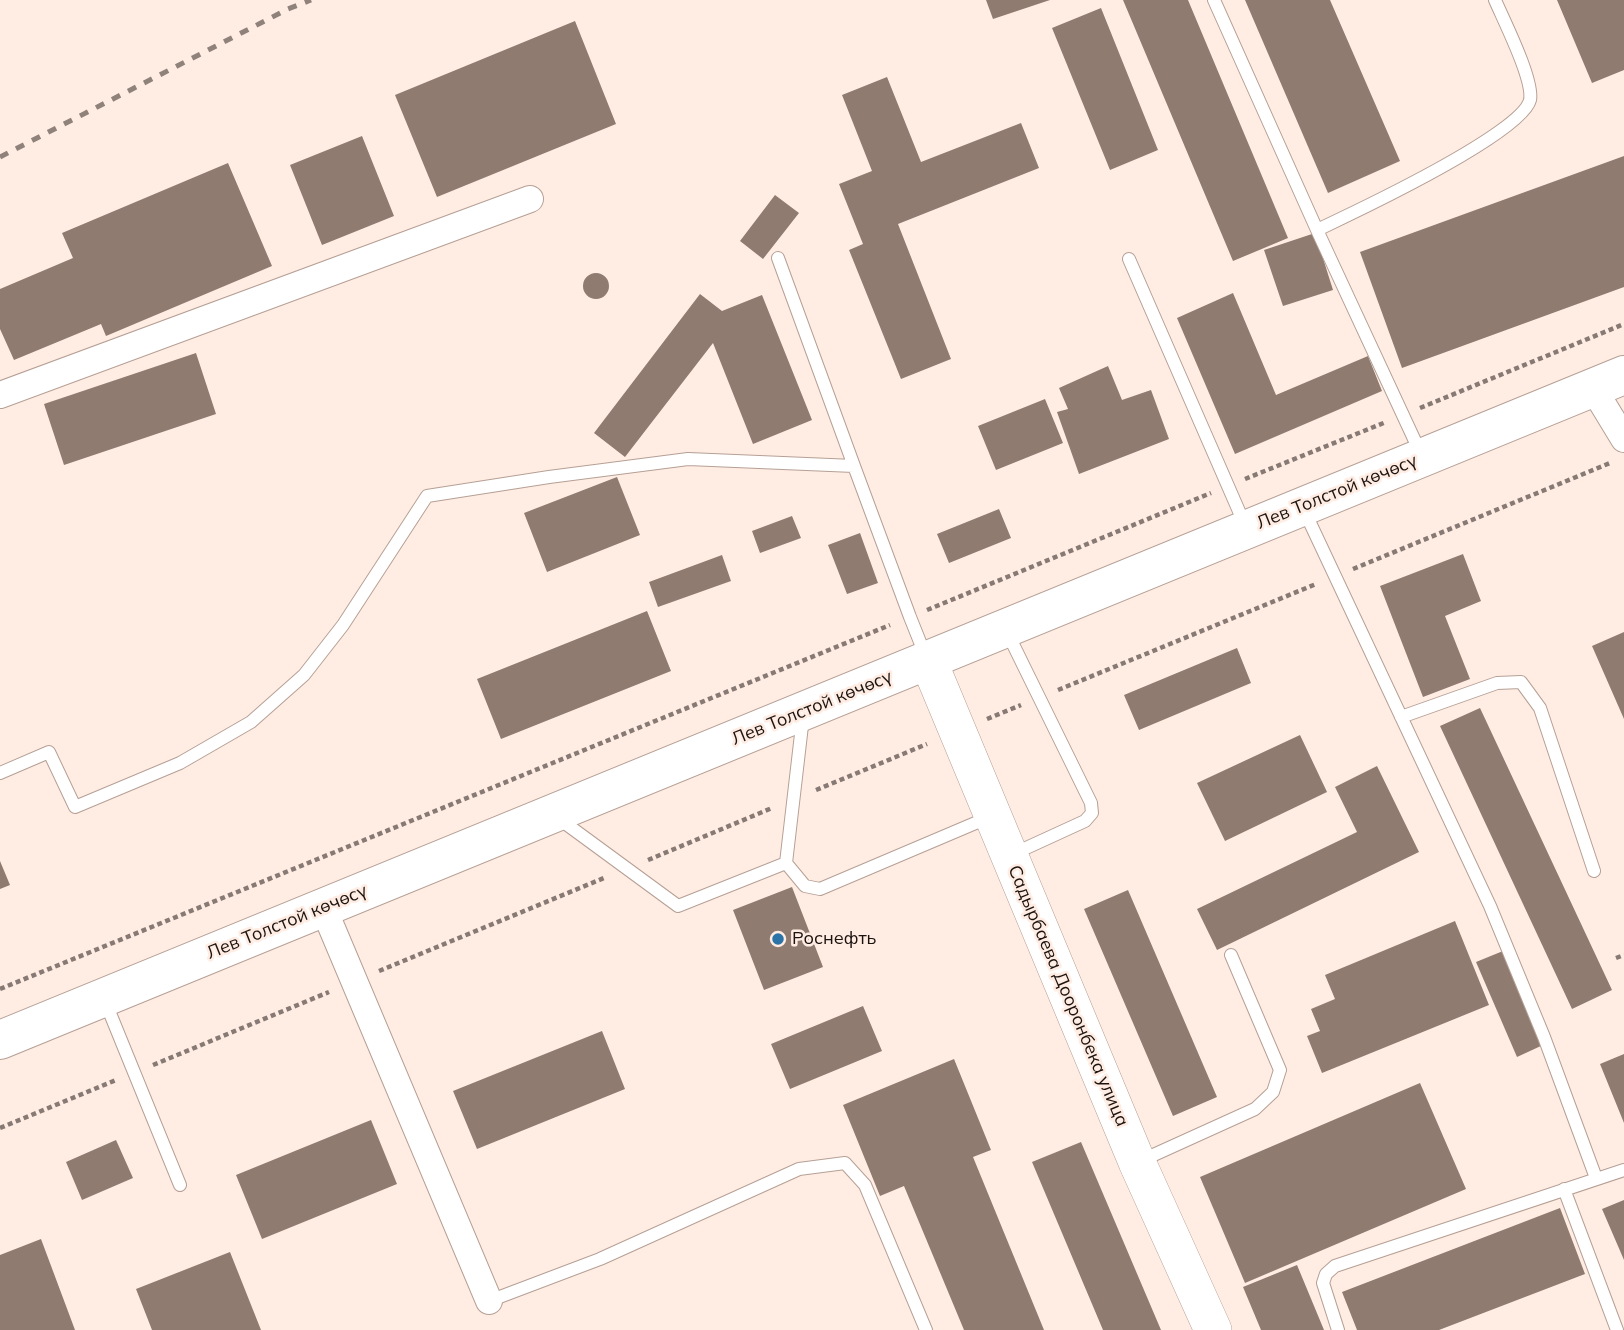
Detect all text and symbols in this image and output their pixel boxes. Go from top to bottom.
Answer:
street label: Лев Толстой көчөсү [1254,450,1420,534]
street label: Лев Толстой көчөсү [729,666,895,750]
street label: Садырбаева Дооронбека улица [1003,862,1133,1130]
street label: Лев Толстой көчөсү [204,880,370,964]
place label: Роснефть [792,928,876,950]
marker: Роснефть [770,931,786,947]

